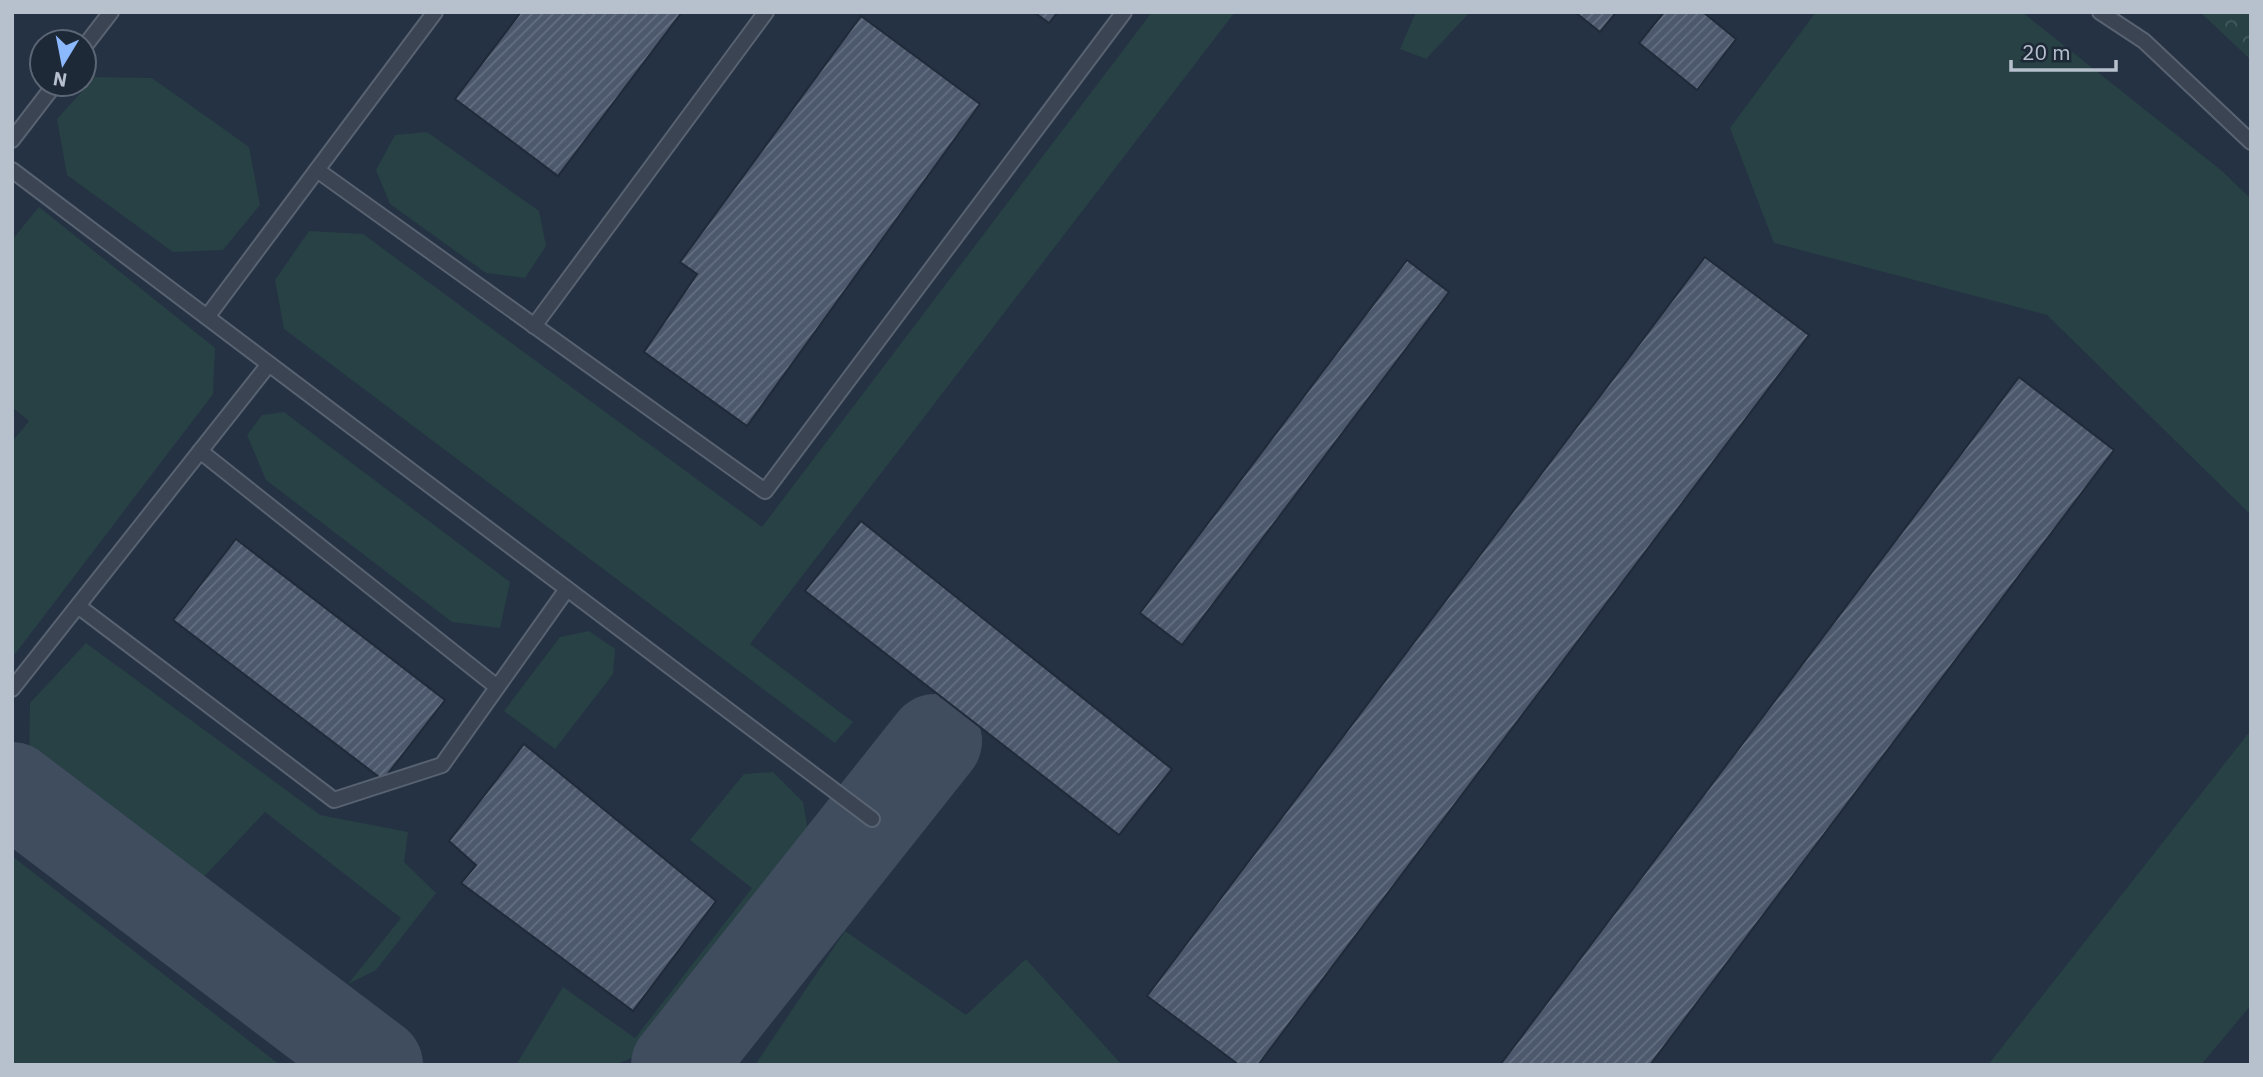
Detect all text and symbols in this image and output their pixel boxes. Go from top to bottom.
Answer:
north arrow [28,28,98,98]
scale bar [2011,28,2116,72]
text: 20 m [2022,38,2071,66]
text: N [51,67,69,93]

